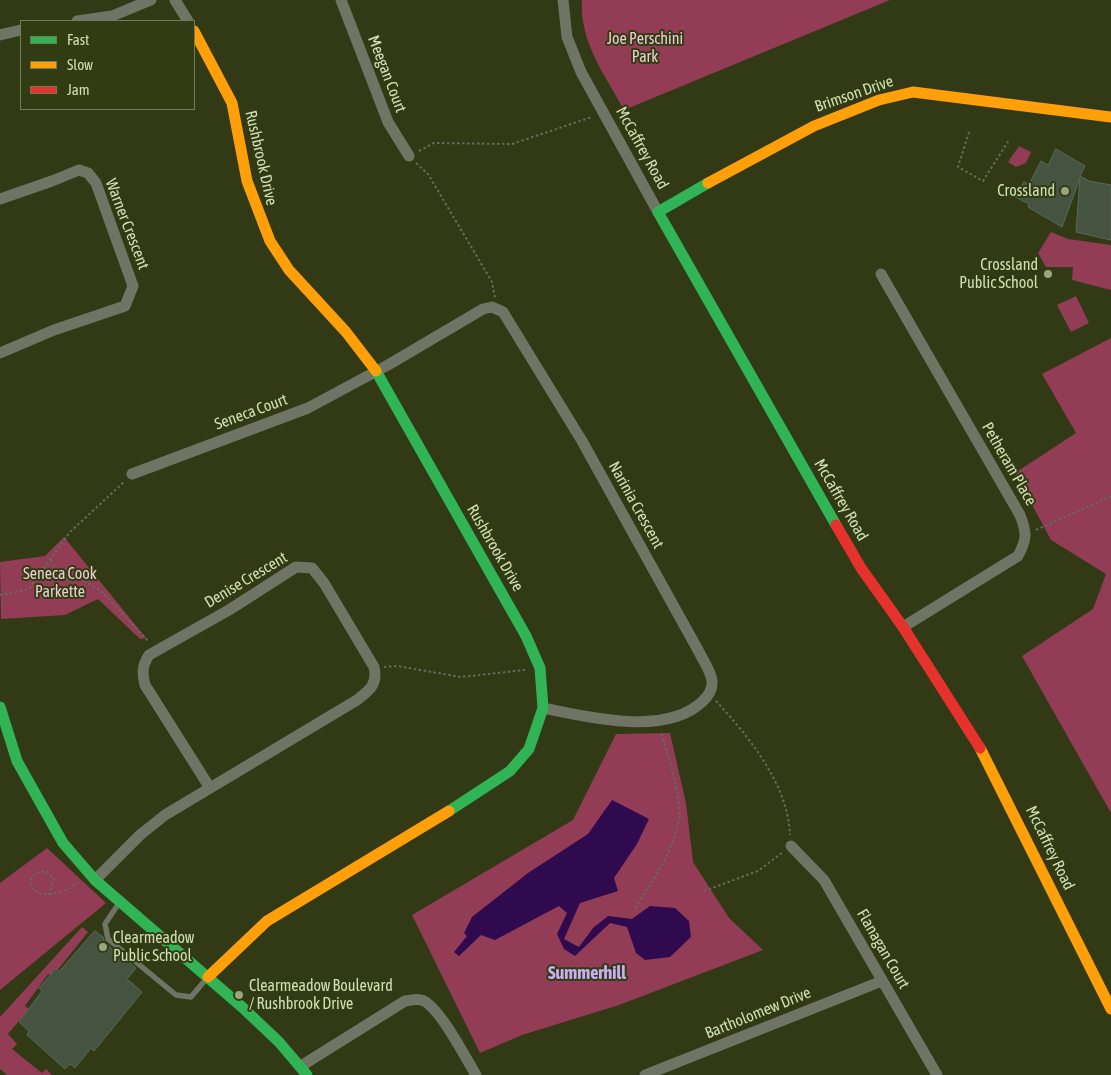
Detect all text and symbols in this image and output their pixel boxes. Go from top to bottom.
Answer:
legend [20,20,195,110]
park label: Joe Perschini Park [607,29,683,67]
text: Fast [67,31,89,48]
street label: Meegan Court [364,33,410,115]
text: Slow [67,56,93,73]
street label: Brimson Drive [812,72,896,116]
text: Jam [67,81,90,98]
street label: McCaffrey Road [612,104,672,192]
street label: Rushbrook Drive [241,109,281,207]
street label: Warner Crescent [101,176,153,272]
place label: Crossland [997,181,1055,201]
marker: Crossland [1059,185,1071,197]
place label: Crossland Public School [959,255,1038,293]
marker: Crossland Public School [1042,268,1054,280]
street label: Seneca Court [212,390,290,434]
street label: Petheram Place [977,419,1041,509]
street label: McCaffrey Road [810,456,872,544]
street label: Narinia Crescent [604,458,668,552]
street label: Rushbrook Drive [462,501,528,595]
street label: Denise Crescent [201,548,291,612]
park label: Seneca Cook Parkette [23,564,97,602]
street label: McCaffrey Road [1021,803,1079,893]
street label: Flanagan Court [852,906,914,992]
place label: Clearmeadow Public School [113,928,194,966]
marker: Clearmeadow Public School [97,941,109,953]
district label: Summerhill [548,962,626,984]
place label: Clearmeadow Boulevard / Rushbrook Drive [249,976,393,1014]
street label: Bartholomew Drive [702,983,814,1043]
marker: Clearmeadow Boulevard / Rushbrook Drive [233,989,245,1001]

